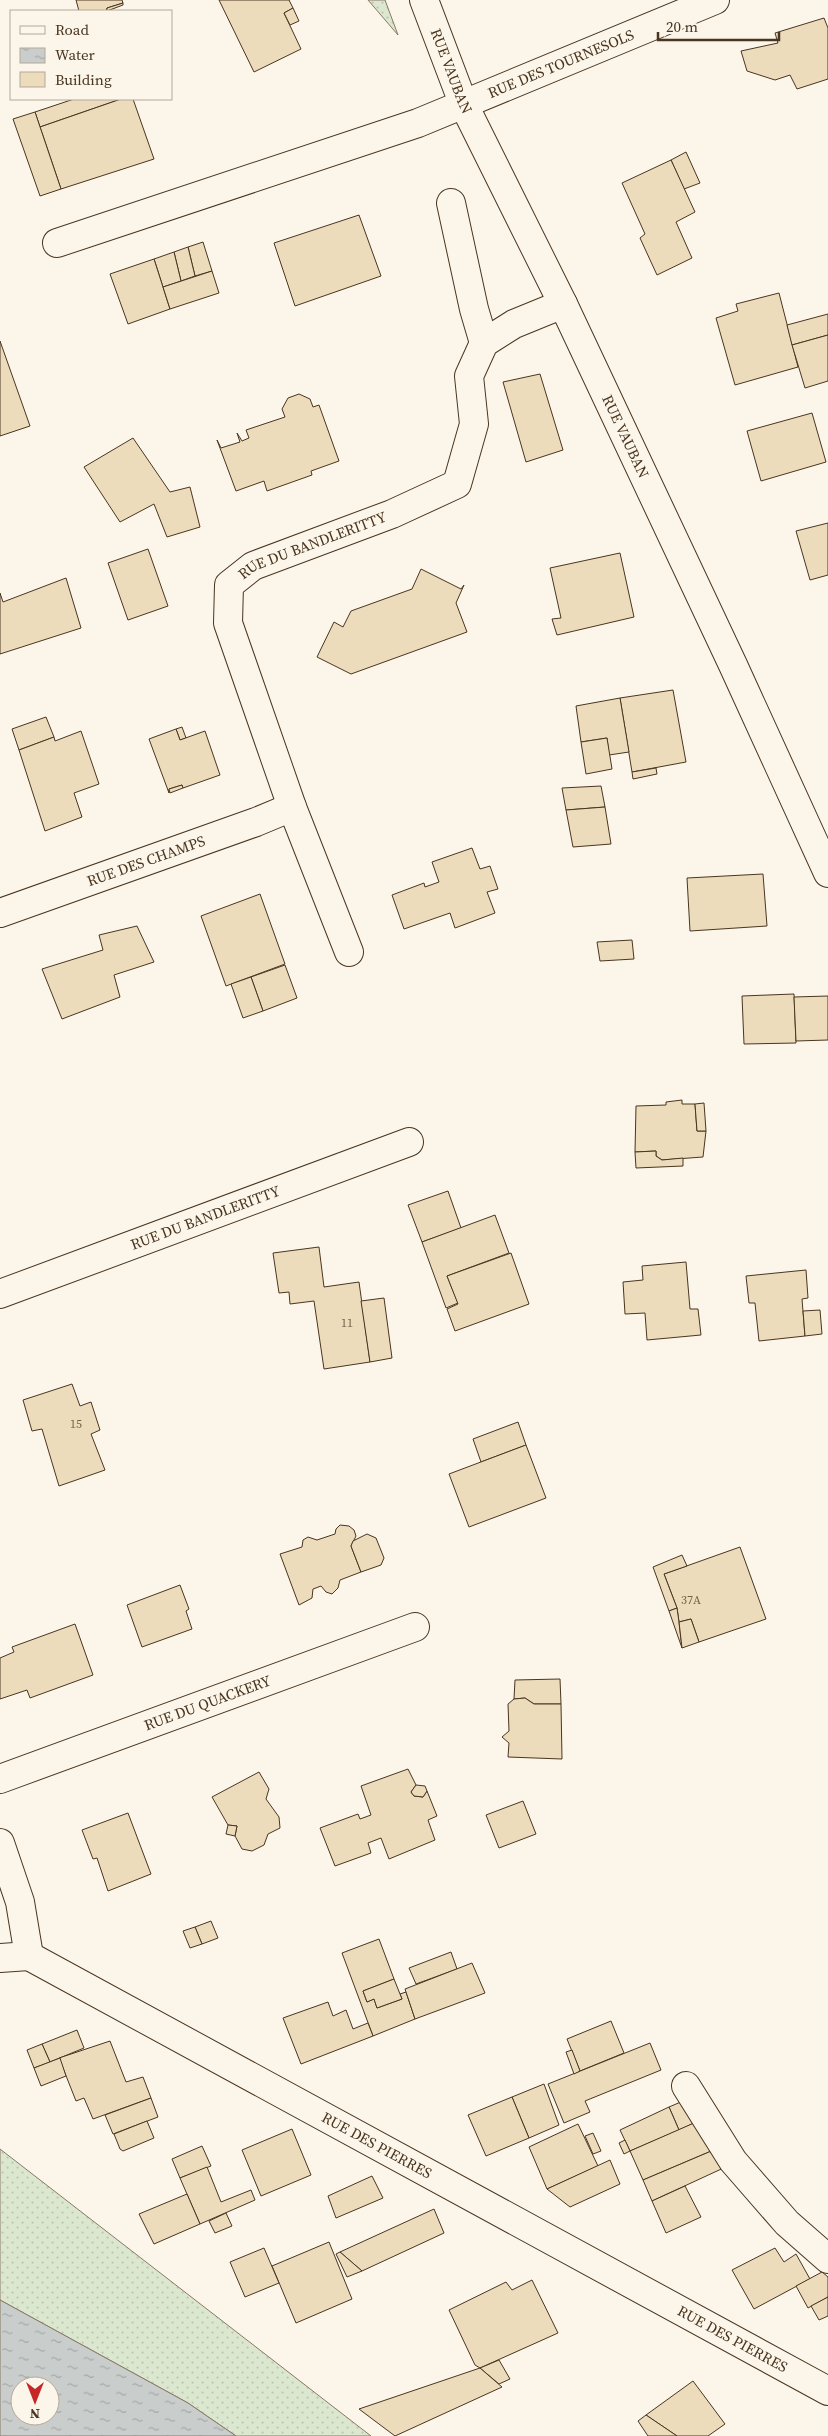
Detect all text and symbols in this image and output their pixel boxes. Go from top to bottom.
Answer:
legend [10,10,172,100]
scale bar [658,10,779,42]
text: 20 m [666,16,698,37]
text: Road [55,19,89,40]
street label: RUE DES TOURNESOLS [484,24,637,103]
street label: RUE VAUBAN [426,25,478,117]
text: Water [55,44,96,65]
text: Building [55,69,112,90]
street label: RUE VAUBAN [597,391,654,481]
street label: RUE DU BANDLERITTY [233,506,390,584]
street label: RUE DES CHAMPS [84,830,208,891]
street label: RUE DU BANDLERITTY [127,1180,283,1255]
house number: 11 [341,1315,353,1331]
house number: 15 [70,1416,82,1432]
house number: 37A [681,1592,701,1608]
street label: RUE DU QUACKERY [141,1670,274,1735]
street label: RUE DES PIERRES [318,2106,436,2184]
street label: RUE DES PIERRES [674,2300,792,2377]
north arrow [10,2376,60,2426]
text: N [30,2404,40,2424]

